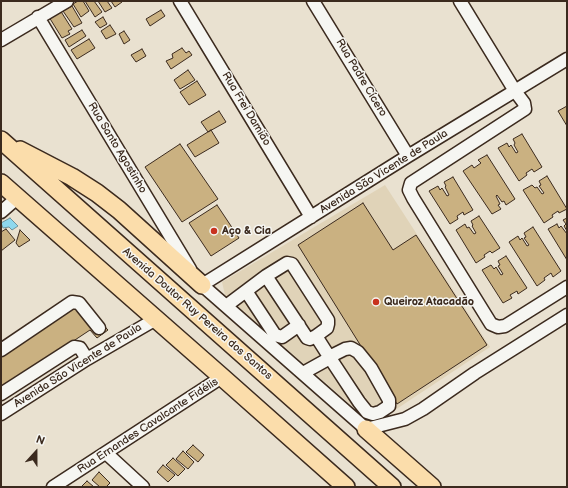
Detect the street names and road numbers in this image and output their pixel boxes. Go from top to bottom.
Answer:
street label: Rua Padre Cícero [333,37,389,119]
street label: Rua Frei Damião [219,70,273,148]
street label: Rua Santo Agostinho [85,100,149,196]
street label: Avenida São Vicente de Paula [318,127,450,217]
street label: Avenida Doutor Ruy Pereira dos Santos [119,245,275,383]
street label: Avenida São Vicente de Paula [12,321,144,411]
street label: Rua Ernandes Cavalcante Fidélis [75,375,221,477]

